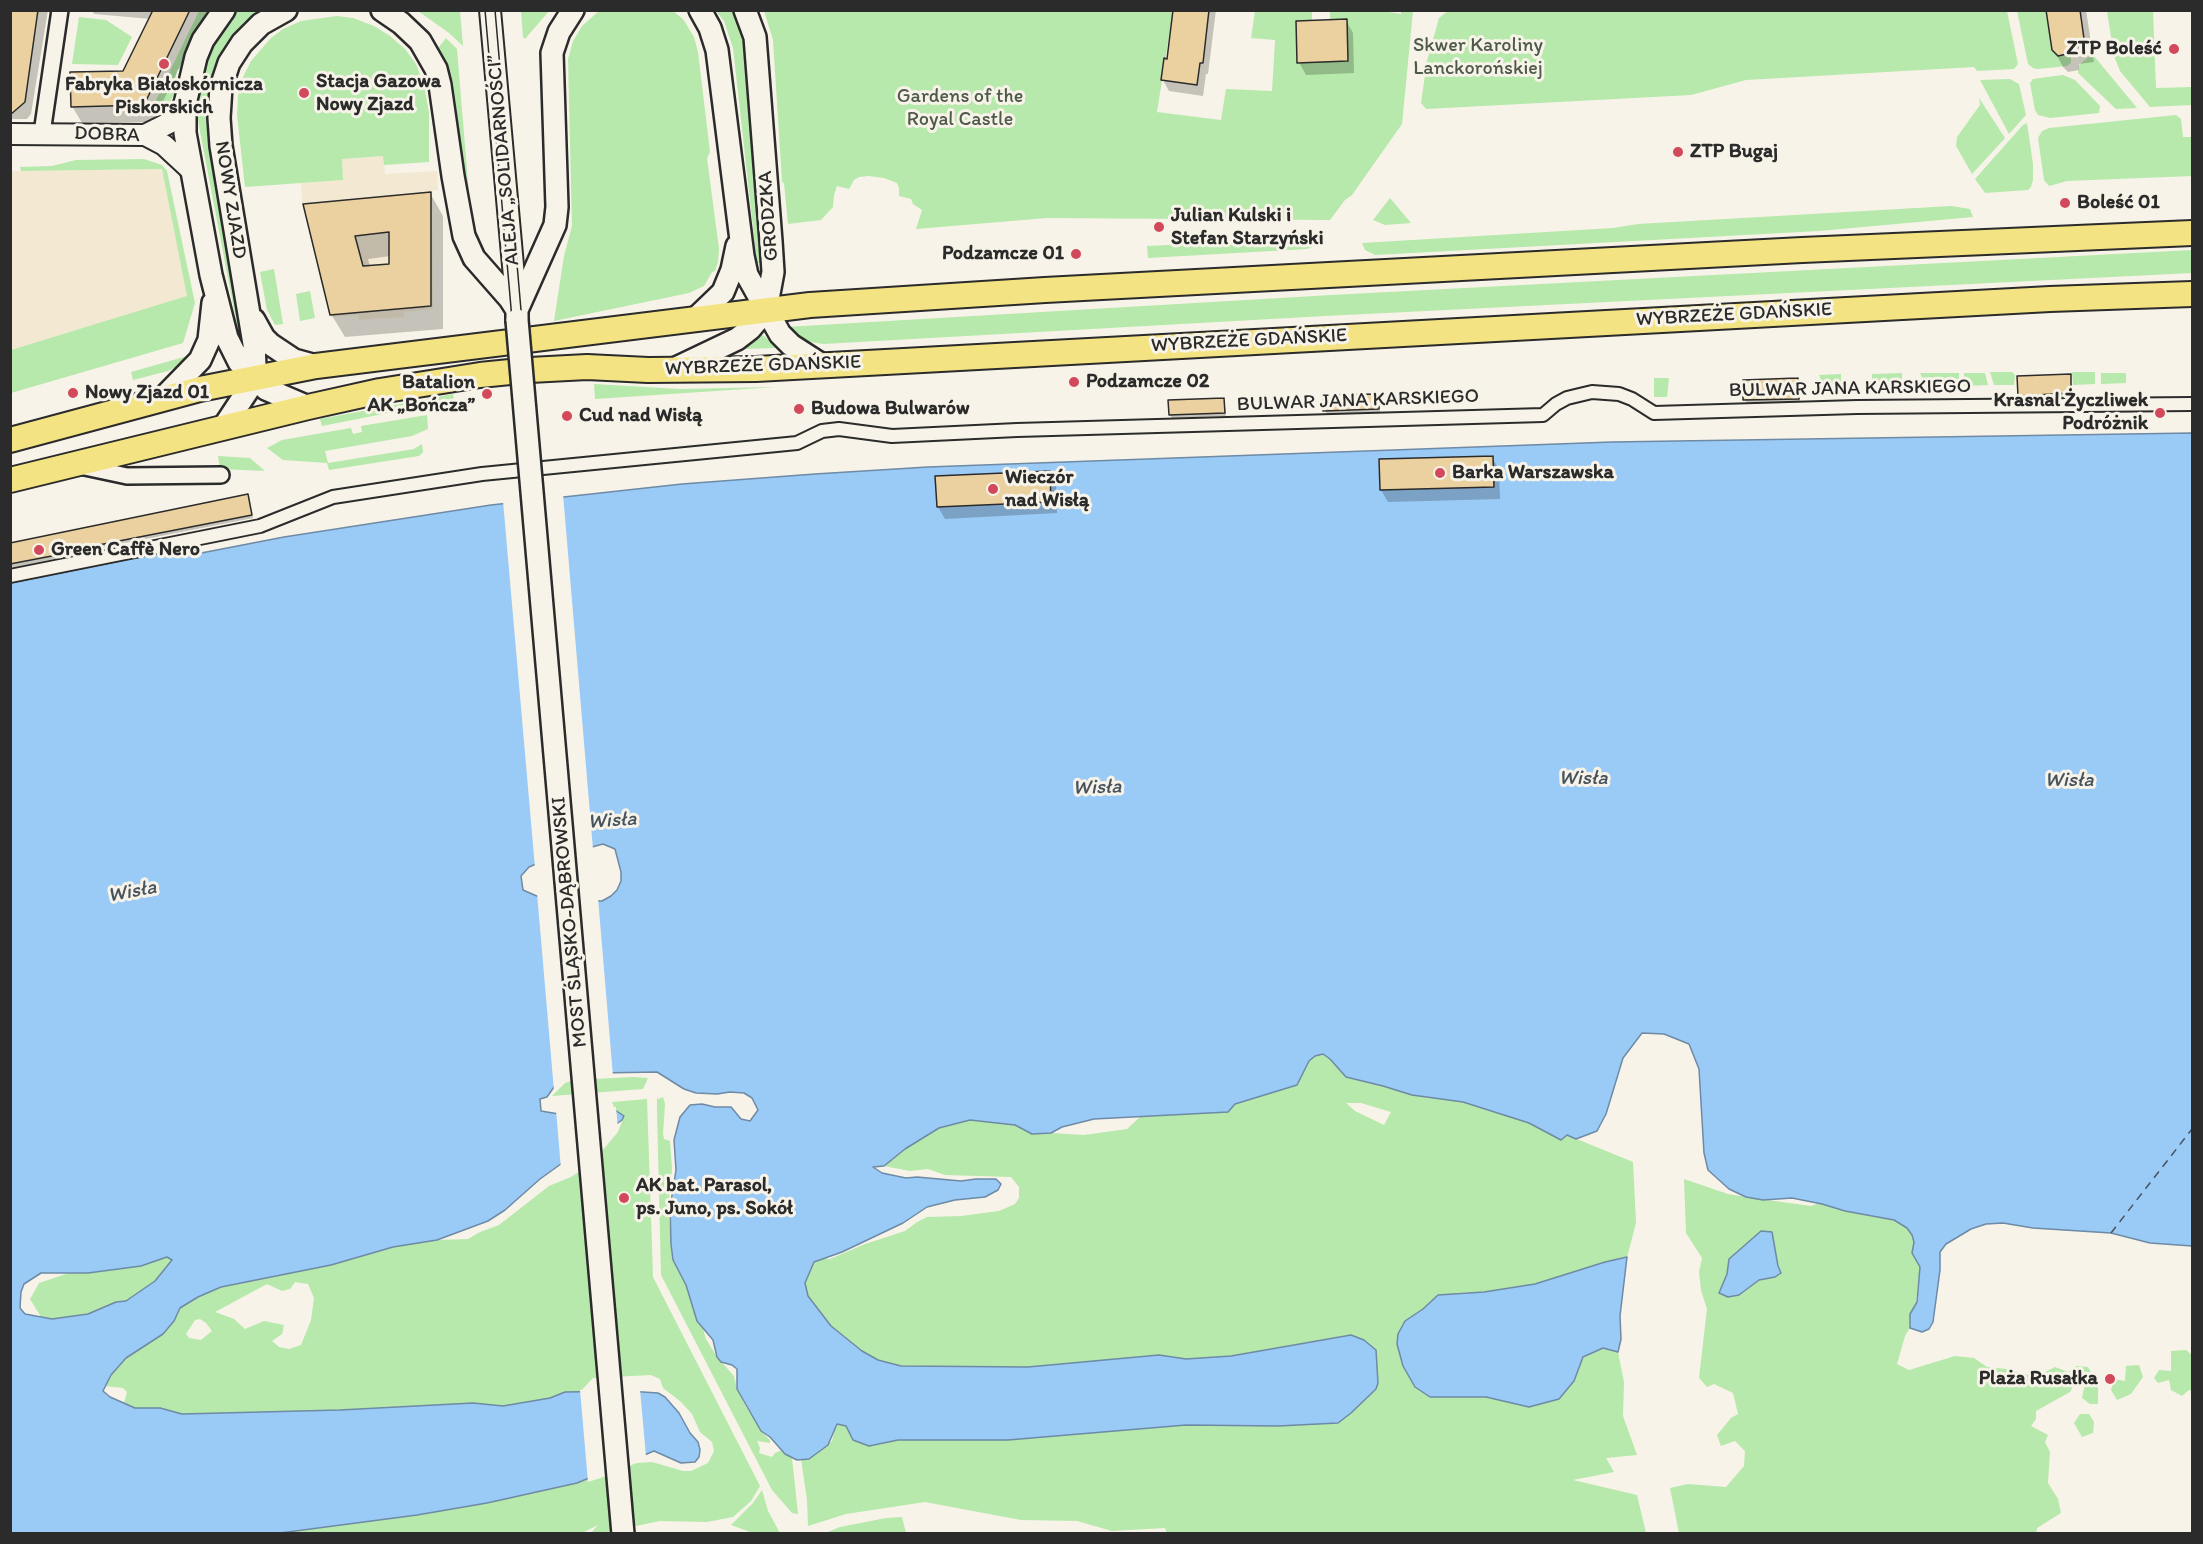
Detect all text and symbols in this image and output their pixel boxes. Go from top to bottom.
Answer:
park label: Skwer Karoliny Lanckorońskiej [1413,34,1543,81]
place label: ZTP Boleść [2067,37,2162,61]
marker: ZTP Boleść [2167,42,2181,56]
street label: ALEJA „SOLIDARNOŚCI” [483,53,525,267]
marker: Fabryka Białoskórnicza Piskorskich [157,57,171,71]
place label: Stacja Gazowa Nowy Zjazd [316,70,441,117]
place label: Fabryka Białoskórnicza Piskorskich [65,73,263,120]
park label: Gardens of the Royal Castle [897,85,1023,132]
marker: Stacja Gazowa Nowy Zjazd [297,86,311,100]
street label: DOBRA [74,122,140,148]
street label: NOWY ZJAZD [209,139,251,261]
place label: ZTP Bugaj [1690,140,1778,164]
marker: ZTP Bugaj [1671,145,1685,159]
street label: GRODZKA [754,170,784,262]
place label: Boleść 01 [2077,191,2160,215]
marker: Boleść 01 [2058,196,2072,210]
place label: Julian Kulski i Stefan Starzyński [1171,204,1324,251]
marker: Julian Kulski i Stefan Starzyński [1152,220,1166,234]
place label: Podzamcze 01 [942,242,1064,266]
marker: Podzamcze 01 [1069,247,1083,261]
street label: WYBRZEŻE GDAŃSKIE [1635,298,1833,332]
street label: WYBRZEŻE GDAŃSKIE [1150,324,1348,358]
street label: WYBRZEŻE GDAŃSKIE [665,351,861,381]
place label: Podzamcze 02 [1086,370,1209,394]
place label: Batalion AK „Bończa” [367,371,475,418]
marker: Podzamcze 02 [1067,375,1081,389]
street label: BULWAR JANA KARSKIEGO [1729,375,1971,403]
place label: Nowy Zjazd 01 [85,381,209,405]
street label: BULWAR JANA KARSKIEGO [1236,385,1480,417]
marker: Nowy Zjazd 01 [66,386,80,400]
marker: Batalion AK „Bończa” [480,387,494,401]
place label: Krasnal Życzliwek Podróżnik [1993,389,2148,436]
place label: Budowa Bulwarów [811,397,970,421]
marker: Budowa Bulwarów [792,402,806,416]
place label: Cud nad Wisłą [579,404,702,428]
marker: Krasnal Życzliwek Podróżnik [2153,406,2167,420]
marker: Cud nad Wisłą [560,409,574,423]
place label: Barka Warszawska [1452,461,1614,485]
place label: Wieczór nad Wisłą [1005,466,1089,513]
marker: Barka Warszawska [1433,466,1447,480]
marker: Wieczór nad Wisłą [986,482,1000,496]
place label: Green Caffè Nero [51,538,200,562]
marker: Green Caffè Nero [32,543,46,557]
water label: Wisła [1558,766,1608,792]
water label: Wisła [2044,768,2094,794]
water label: Wisła [1072,775,1122,801]
street label: MOST ŚLĄSKO-DĄBROWSKI [547,796,593,1048]
water label: Wisła [587,807,637,835]
water label: Wisła [106,875,158,909]
place label: AK bat. Parasol, ps. Juno, ps. Sokół [636,1174,793,1221]
marker: AK bat. Parasol, ps. Juno, ps. Sokół [617,1191,631,1205]
place label: Plaża Rusałka [1979,1367,2098,1391]
marker: Plaża Rusałka [2103,1372,2117,1386]

